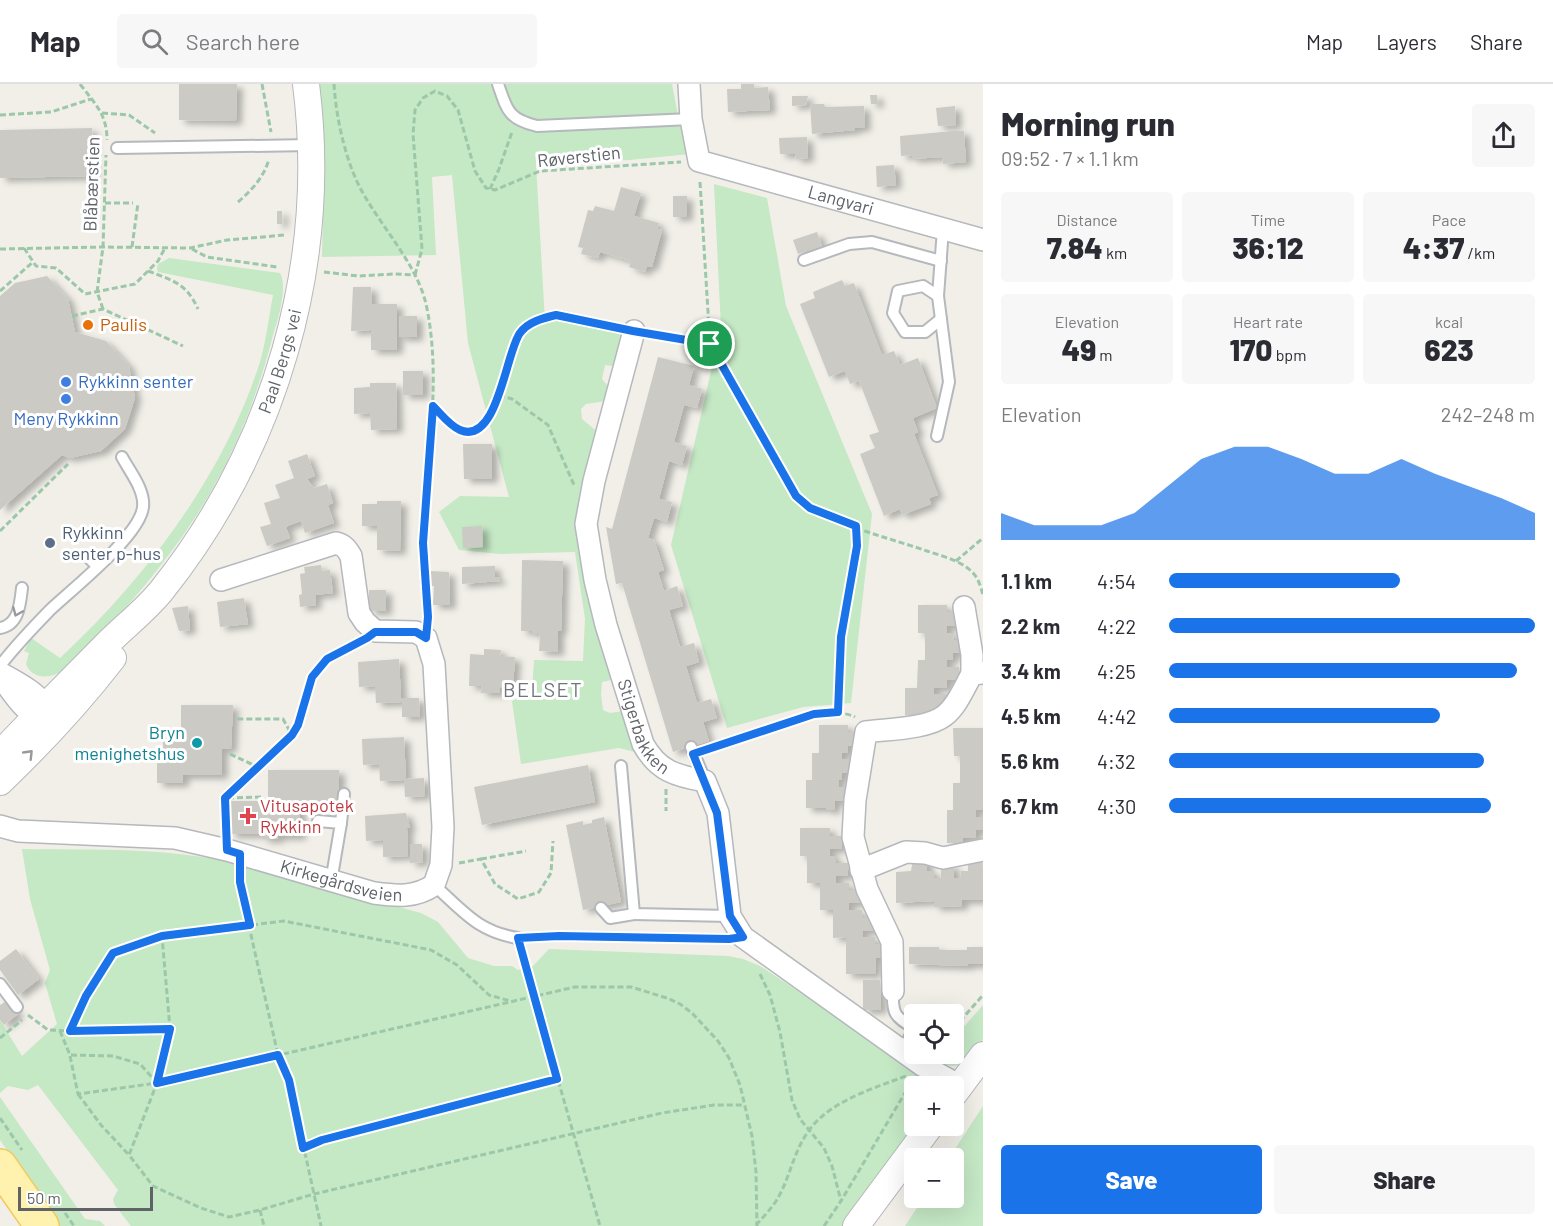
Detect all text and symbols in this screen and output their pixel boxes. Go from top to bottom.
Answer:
search box [117,14,537,68]
text: Map [30,24,81,58]
icon: search [138,25,171,58]
text: Search here [186,28,300,54]
text: Map [1306,29,1343,54]
text: Layers [1376,29,1437,54]
text: Share [1470,29,1523,54]
text: Morning run [1001,103,1175,143]
button: share [1472,104,1535,167]
street label: Blåbærstien [78,136,104,232]
street label: Røverstien [536,141,622,171]
text: 09:52 · 7 × 1.1 km [1001,146,1139,170]
street label: Langvari [806,180,877,219]
text: Distance [1057,210,1117,229]
text: Time [1251,210,1285,229]
text: Pace [1432,210,1466,229]
text: 7.84 [1047,229,1103,265]
text: 36:12 [1232,229,1304,265]
text: 4:37 [1403,229,1464,265]
text: km [1103,243,1127,262]
text: /km [1464,243,1495,262]
street label: Paal Bergs vei [253,307,305,416]
text: Elevation [1055,312,1119,331]
text: Heart rate [1233,312,1303,331]
text: kcal [1435,312,1463,331]
place label: Paulis [100,313,147,335]
marker: Paulis [81,318,95,332]
pin [684,318,735,369]
icon: arrive [693,327,726,360]
text: 49 [1061,331,1096,367]
text: 170 [1230,331,1272,367]
text: 623 [1424,331,1474,367]
text: m [1096,345,1113,364]
text: bpm [1272,345,1306,364]
place label: Rykkinn senter [78,370,194,392]
marker: Rykkinn senter [59,375,73,389]
marker: Meny Rykkinn [59,392,73,406]
text: Elevation [1001,402,1082,426]
text: 242–248 m [1441,402,1535,426]
place label: Meny Rykkinn [13,407,119,429]
place label: Rykkinn senter p-hus [62,521,161,564]
marker: Rykkinn senter p-hus [43,536,57,550]
text: 1.1 km [1001,569,1052,593]
text: 4:54 [1097,569,1136,593]
one-way arrow [12,606,24,617]
text: 2.2 km [1001,614,1060,638]
text: 4:22 [1097,614,1136,638]
text: 3.4 km [1001,659,1061,683]
text: 4:25 [1097,659,1136,683]
street label: Stigerbakken [613,676,674,778]
district label: BELSET [503,677,583,701]
text: 4.5 km [1001,704,1061,728]
text: 4:42 [1097,704,1137,728]
place label: Bryn menighetshus [74,721,185,764]
marker: Bryn menighetshus [190,736,204,750]
text: 5.6 km [1001,749,1059,773]
text: 4:32 [1097,749,1136,773]
one-way arrow [22,750,33,760]
place label: Vitusapotek Rykkinn [260,794,354,837]
text: 6.7 km [1001,794,1058,818]
text: 4:30 [1097,794,1136,818]
marker: Vitusapotek Rykkinn [241,809,255,823]
street label: Kirkegårdsveien [278,854,403,905]
map controls [904,1004,964,1208]
button: locate [904,1004,964,1064]
button: + [904,1076,964,1136]
button: Save [1001,1145,1262,1214]
button: Share [1274,1145,1535,1214]
button: − [904,1148,964,1208]
scale bar [18,1184,153,1212]
text: 50 m [27,1188,61,1207]

